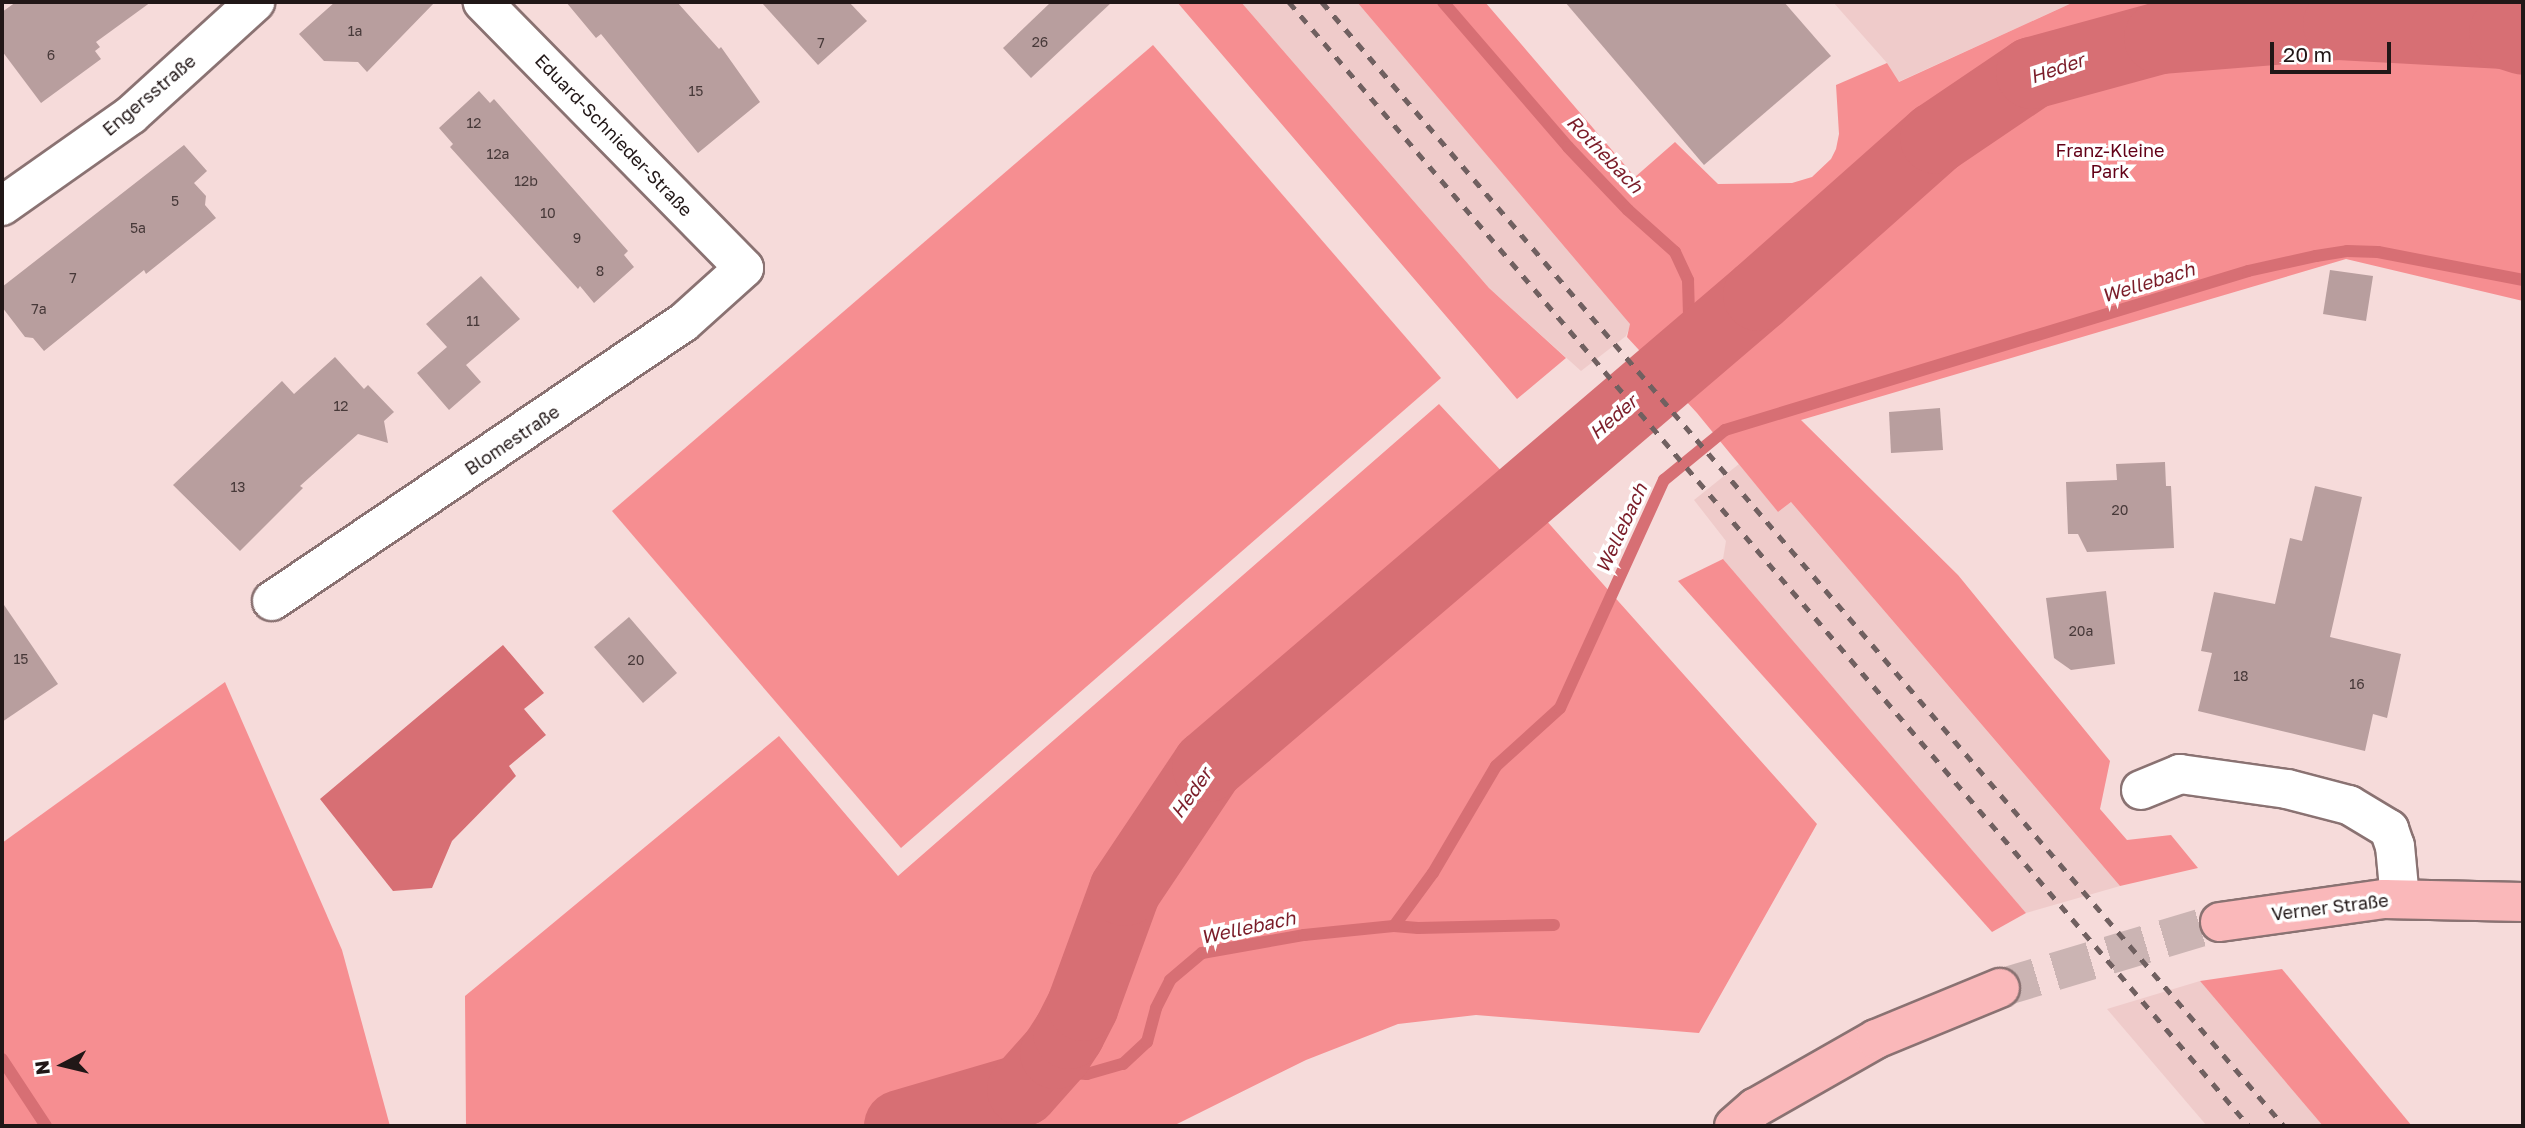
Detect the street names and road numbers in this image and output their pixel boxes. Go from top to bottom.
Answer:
street label: Eduard-Schnieder-Straße [531,49,697,221]
street label: Engersstraße [98,50,200,140]
street label: Blomestraße [461,400,563,480]
street label: Verner Straße [2270,889,2390,925]

